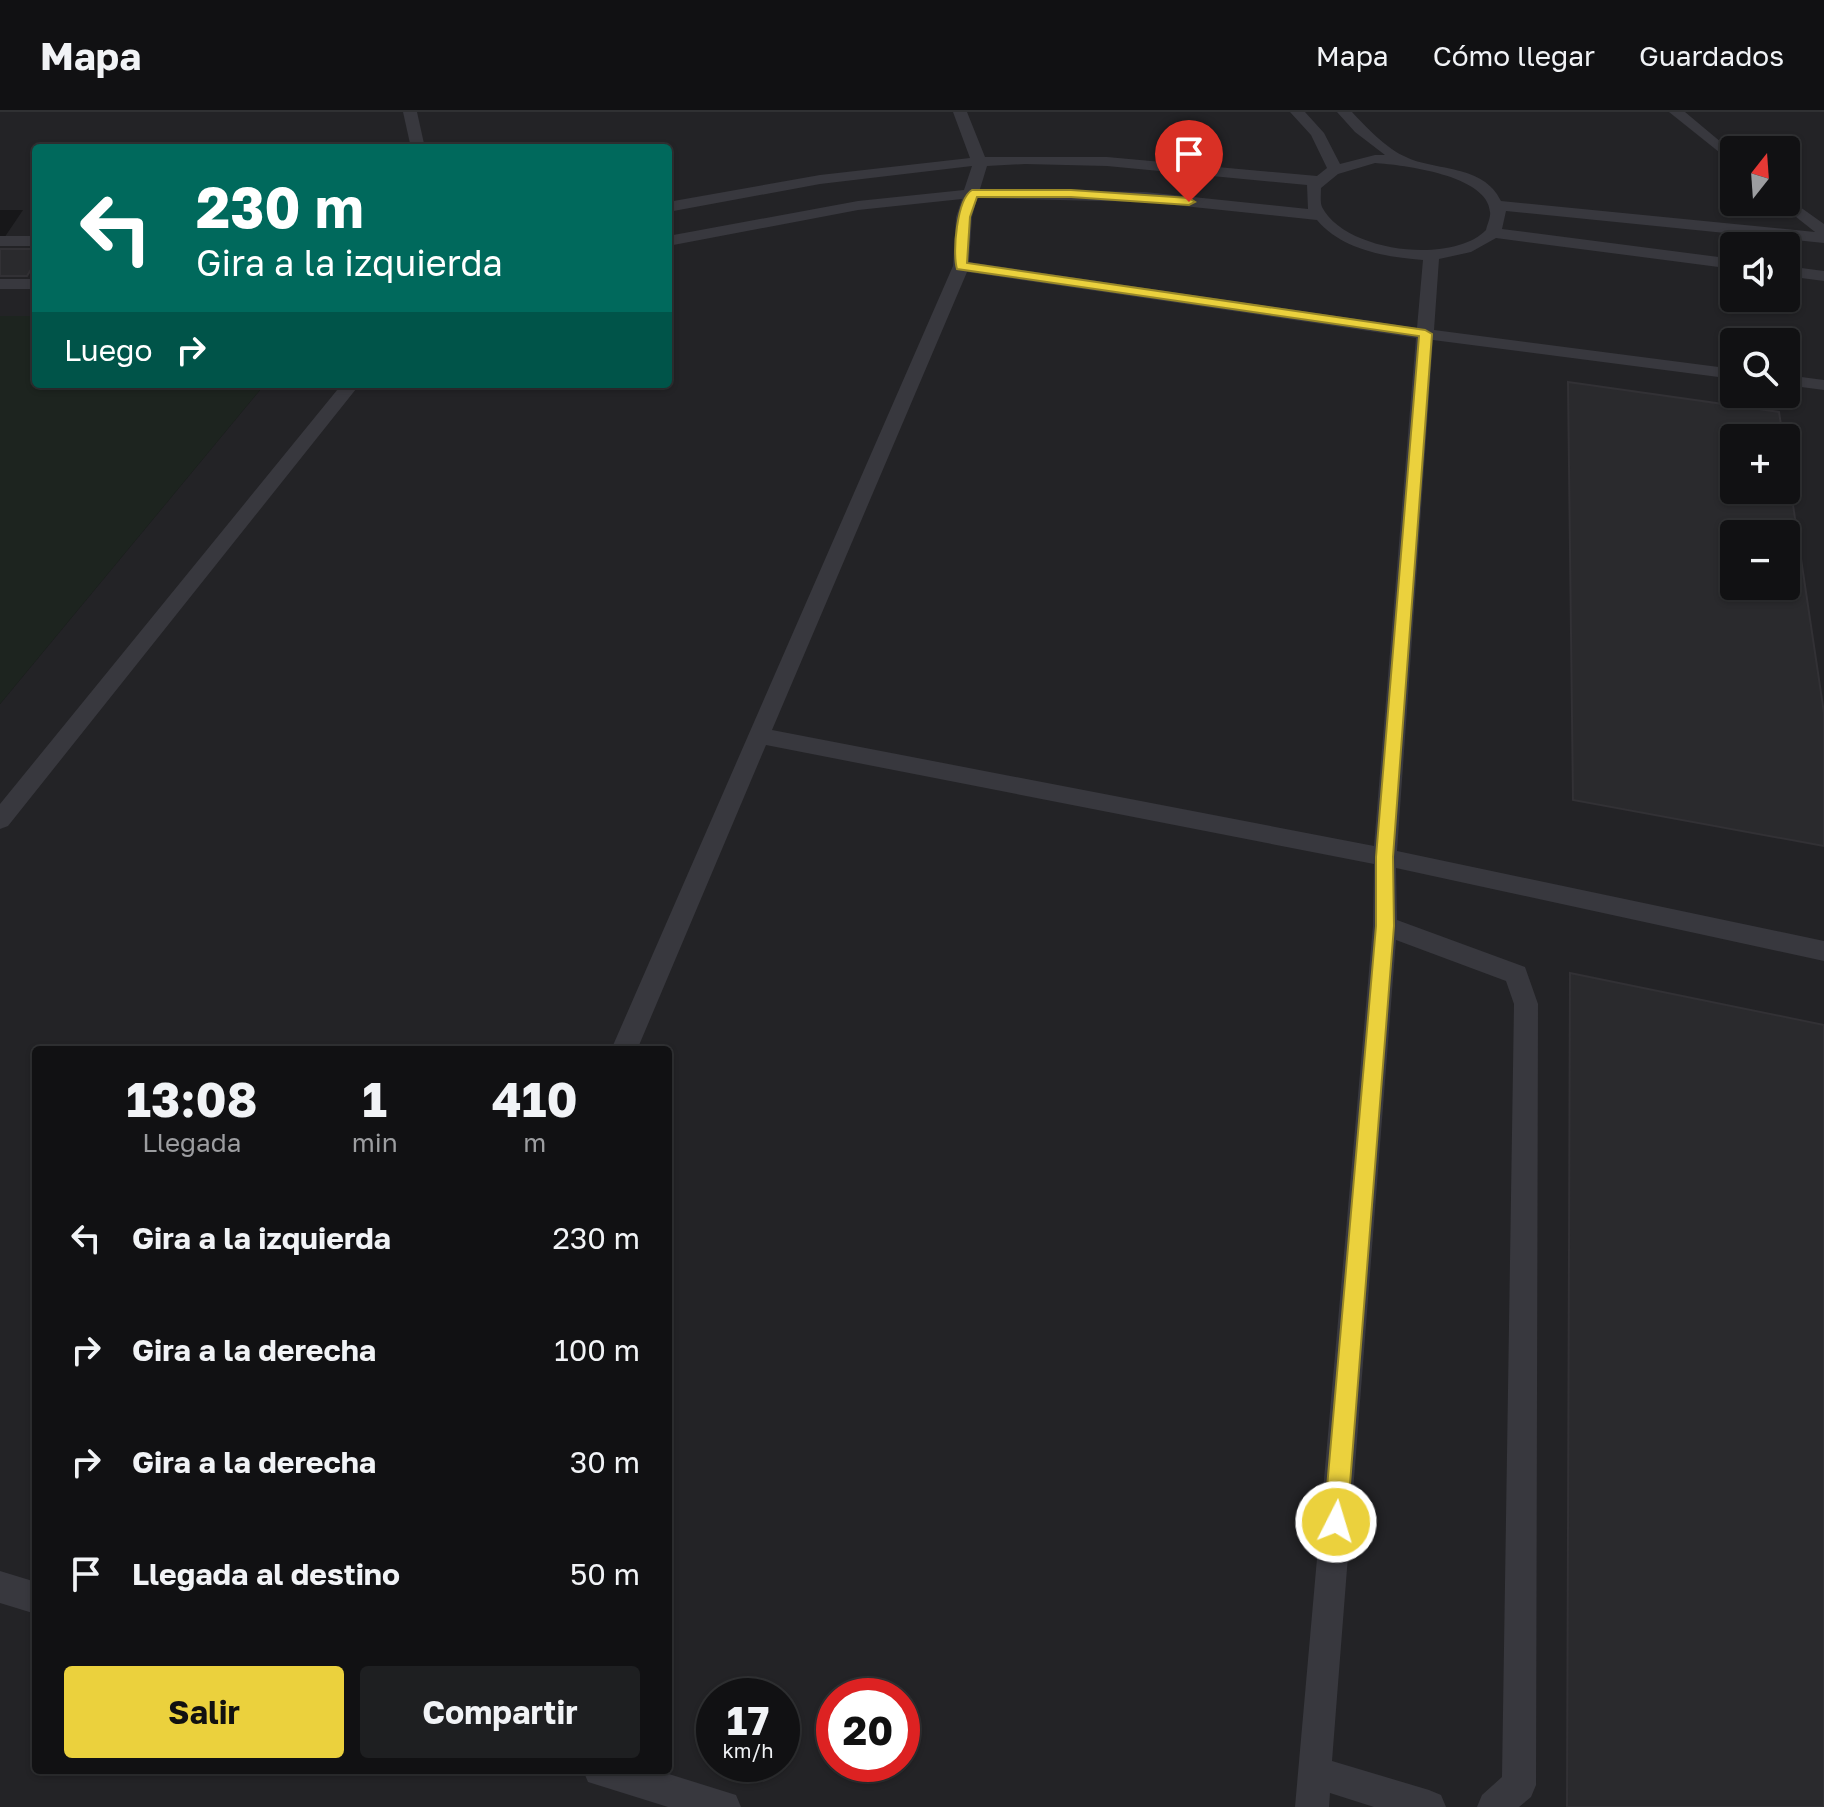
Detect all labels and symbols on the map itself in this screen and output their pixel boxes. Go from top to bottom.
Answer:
pin [1155,120,1223,202]
north arrow [1720,136,1800,216]
position arrow [1294,1480,1378,1564]
speed limit sign: 20 [816,1678,920,1782]

